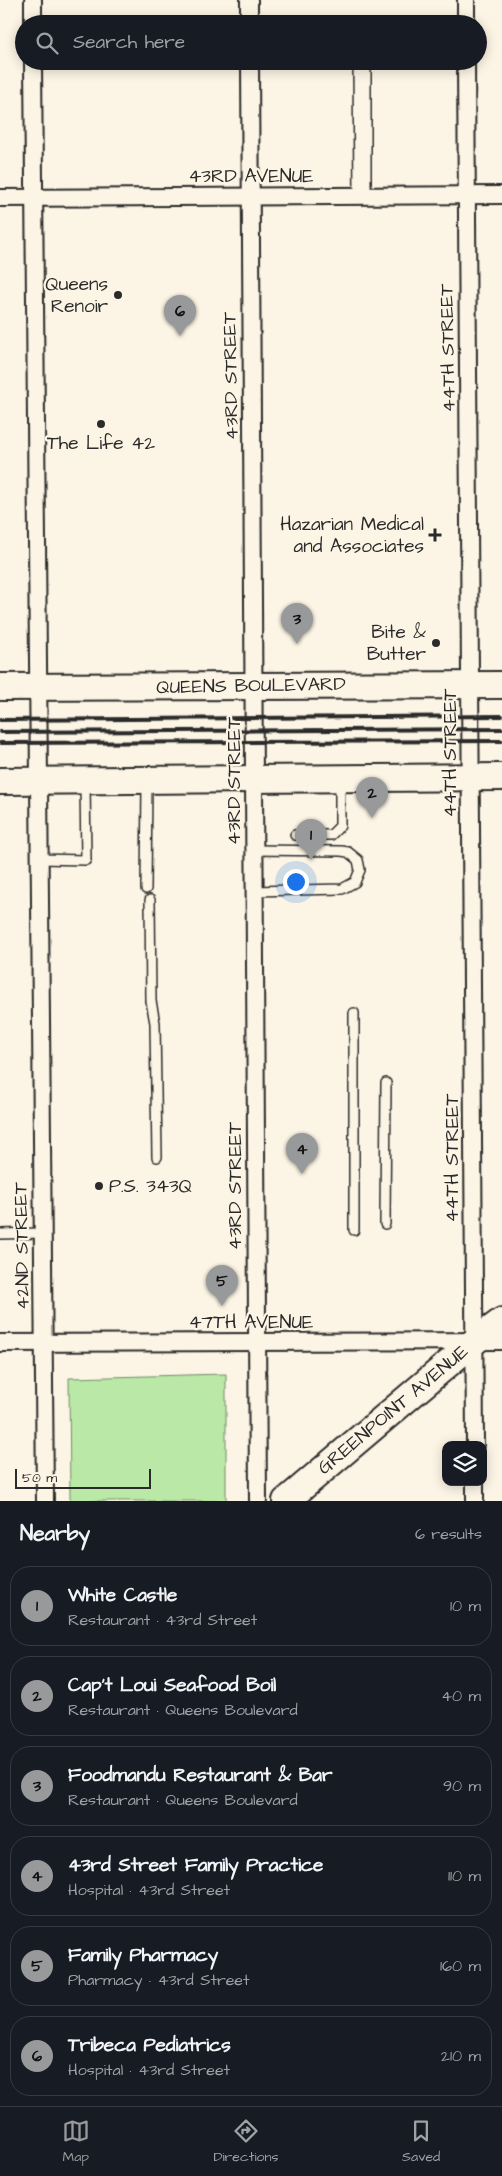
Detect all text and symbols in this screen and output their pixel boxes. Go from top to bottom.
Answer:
search box [15,15,487,70]
icon: search [33,29,61,57]
text: Search here [73,29,185,56]
street label: 43RD AVENUE [188,163,314,190]
place label: Queens Renoir [45,271,109,320]
street label: 44TH STREET [433,283,463,413]
marker: Queens Renoir [112,289,124,301]
pin: 6 [164,295,196,336]
street label: 43RD STREET [216,312,246,440]
marker: The Life 42 [95,418,107,430]
place label: The Life 42 [47,430,155,457]
place label: Hazarian Medical and Associates [280,511,424,560]
marker: Hazarian Medical and Associates [428,528,442,542]
pin: 3 [281,603,313,644]
place label: Bite & Butter [367,619,427,668]
marker: Bite & Butter [430,637,442,649]
street label: QUEENS BOULEVARD [156,671,346,701]
street label: 44TH STREET [437,688,464,817]
street label: 43RD STREET [221,717,248,845]
pin: 2 [356,777,388,818]
pin: 1 [295,819,327,860]
your location [283,869,309,895]
street label: 44TH STREET [439,1093,466,1222]
street label: 43RD STREET [222,1122,249,1250]
pin: 4 [286,1133,318,1174]
place label: P.S. 343Q [109,1173,192,1200]
marker: P.S. 343Q [93,1180,105,1192]
street label: 42ND STREET [7,1182,37,1310]
pin: 5 [206,1265,238,1306]
street label: 47TH AVENUE [189,1309,313,1336]
street label: GREENPOINT AVENUE [312,1339,474,1481]
map controls [442,1441,487,1486]
button: layers [442,1441,487,1486]
scale bar [15,1466,151,1489]
text: 50 m [22,1468,57,1488]
text: Nearby [20,1519,90,1548]
text: 6 results [415,1523,482,1545]
text: White Castle [68,1582,177,1609]
text: 1 [36,1595,38,1617]
text: 10 m [450,1595,481,1617]
text: Restaurant · 43rd Street [68,1609,257,1631]
text: Cap't Loui Seafood Boil [68,1672,276,1699]
text: 2 [32,1685,42,1707]
text: 40 m [441,1685,481,1707]
text: Restaurant · Queens Boulevard [68,1699,298,1721]
text: Foodmandu Restaurant & Bar [68,1762,333,1789]
text: 3 [33,1775,41,1797]
text: 90 m [443,1775,481,1797]
text: Restaurant · Queens Boulevard [68,1789,298,1811]
text: 43rd Street Family Practice [68,1852,323,1879]
text: 4 [32,1865,42,1887]
text: 110 m [448,1865,481,1887]
text: Hospital · 43rd Street [68,1879,230,1901]
text: Family Pharmacy [68,1942,218,1969]
text: 5 [31,1955,43,1977]
text: 160 m [440,1955,481,1977]
text: Pharmacy · 43rd Street [68,1969,249,1991]
text: Tribeca Pediatrics [68,2032,231,2059]
text: 6 [32,2045,42,2067]
text: 210 m [441,2045,481,2067]
text: Hospital · 43rd Street [68,2059,230,2081]
tab: Map [62,2117,90,2167]
tab: Directions [213,2117,278,2167]
tab: Saved [402,2117,440,2167]

